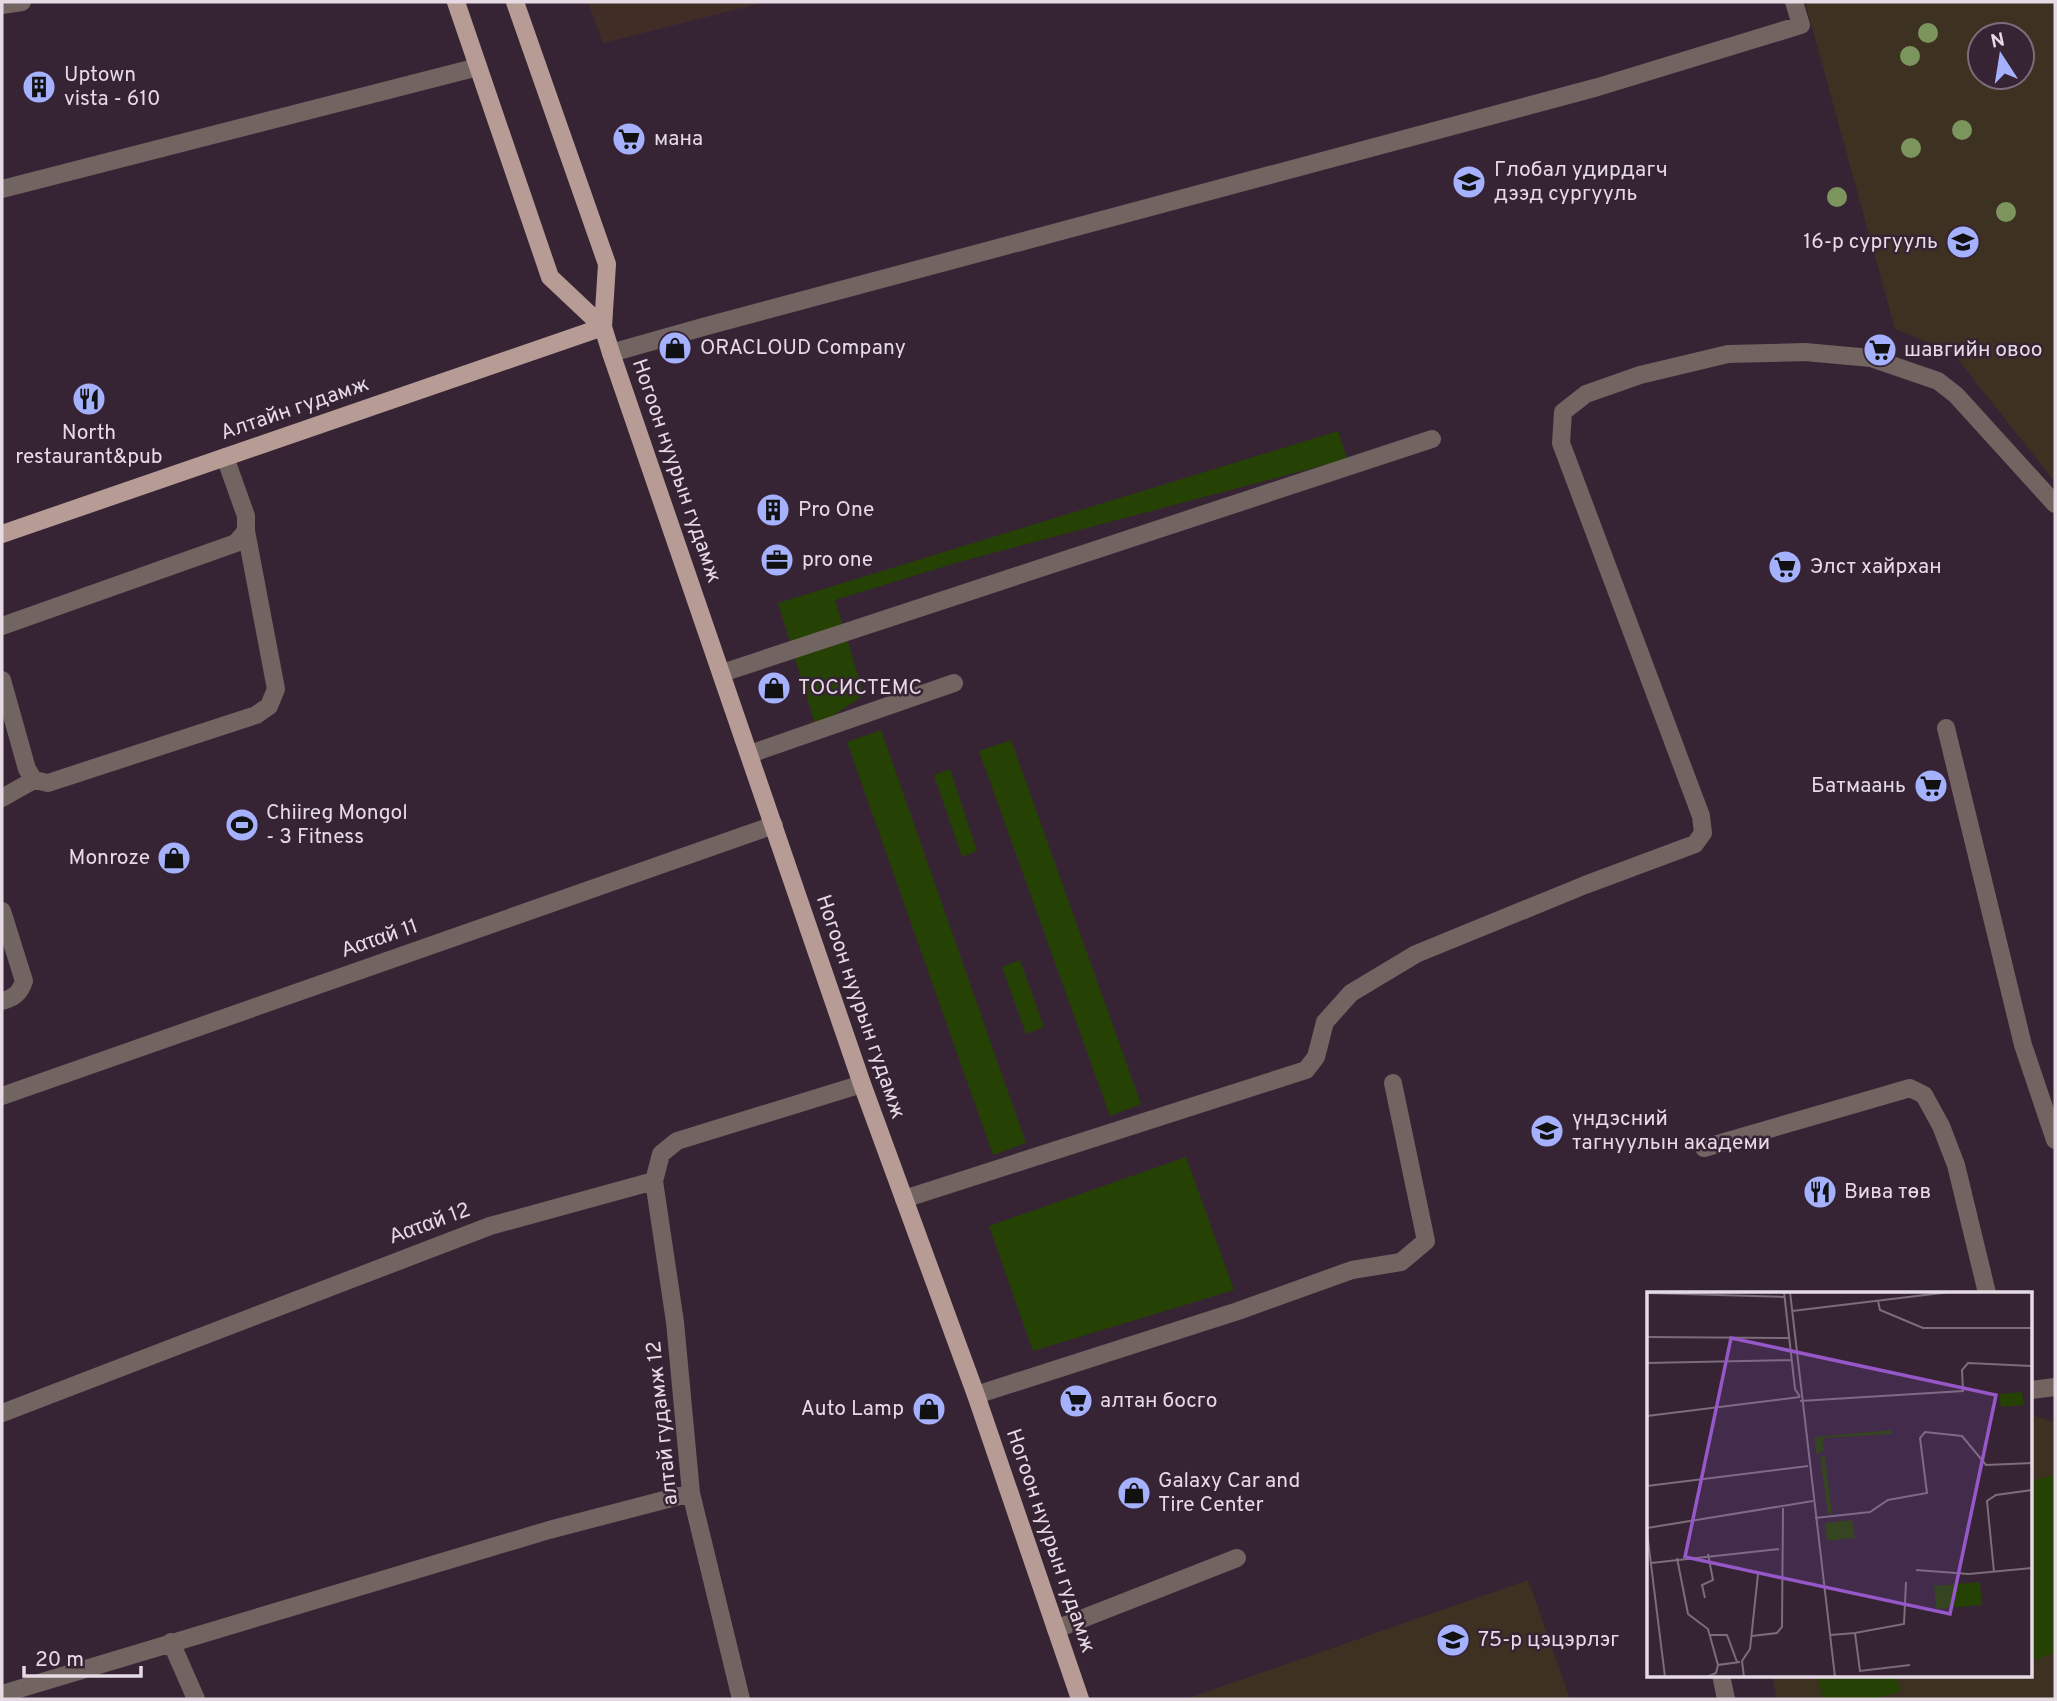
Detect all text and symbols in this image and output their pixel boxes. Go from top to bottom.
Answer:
north arrow [1966,21,2036,91]
text: N [1989,28,2007,54]
place label: Uptown vista - 610 [64,62,161,113]
building icon: Uptown vista - 610 [20,68,58,106]
supermarket icon: мана [610,120,648,158]
place label: мана [654,126,703,153]
place label: Глобал удирдагч дээд сургууль [1494,157,1668,208]
school or university icon: Глобал удирдагч дээд сургууль [1450,163,1488,201]
school or university icon: 16-р сургууль [1944,223,1982,261]
place label: 16-р сургууль [1803,229,1938,256]
shop icon: ORACLOUD Company [656,329,694,367]
supermarket icon: шавгийн овоо [1861,331,1899,369]
place label: ORACLOUD Company [700,335,906,362]
place label: шавгийн овоо [1904,337,2042,364]
street label: Ногоон нуурын гудамж [625,355,727,587]
street label: Алтайн гудамж [217,371,373,447]
restaurant icon: North restaurant&pub [70,380,108,418]
place label: North restaurant&pub [15,420,163,471]
building icon: Pro One [754,491,792,529]
place label: Pro One [798,497,874,524]
office icon: pro one [758,541,796,579]
place label: pro one [802,547,873,574]
supermarket icon: Элст хайрхан [1766,548,1804,586]
place label: Элст хайрхан [1810,554,1942,581]
shop icon: ТОСИСТEМС [755,669,793,707]
place label: ТОСИСТEМС [798,675,922,702]
supermarket icon: Батмаань [1912,767,1950,805]
place label: Батмаань [1811,773,1906,800]
place label: Chiireg Mongol - 3 Fitness [266,800,408,851]
sports icon: Chiireg Mongol - 3 Fitness [223,806,261,844]
shop icon: Monroze [155,839,193,877]
place label: Monroze [69,845,150,872]
street label: Ногоон нуурын гудамж [809,891,911,1123]
street label: Ααταй 11 [338,913,422,965]
place label: үндэсний тагнуулын академи [1572,1106,1770,1157]
school or university icon: үндэсний тагнуулын академи [1528,1112,1566,1150]
restaurant icon: Вива төв [1801,1173,1839,1211]
place label: Вива төв [1844,1179,1931,1206]
street label: Ααταй 12 [386,1197,474,1251]
inset map [1647,1292,2032,1676]
street label: алтай гудамж 12 [641,1339,685,1507]
supermarket icon: алтан босго [1057,1382,1095,1420]
place label: алтан босго [1100,1388,1217,1415]
shop icon: Auto Lamp [910,1390,948,1428]
place label: Auto Lamp [801,1396,904,1423]
street label: Ногоон нуурын гудамж [999,1425,1101,1657]
place label: Galaxy Car and Tire Center [1158,1468,1300,1519]
shop icon: Galaxy Car and Tire Center [1115,1474,1153,1512]
school or university icon: 75-р цэцэрлэг [1434,1621,1472,1659]
place label: 75-р цэцэрлэг [1478,1627,1619,1654]
scale bar [24,1634,142,1678]
text: 20 m [35,1647,84,1674]

